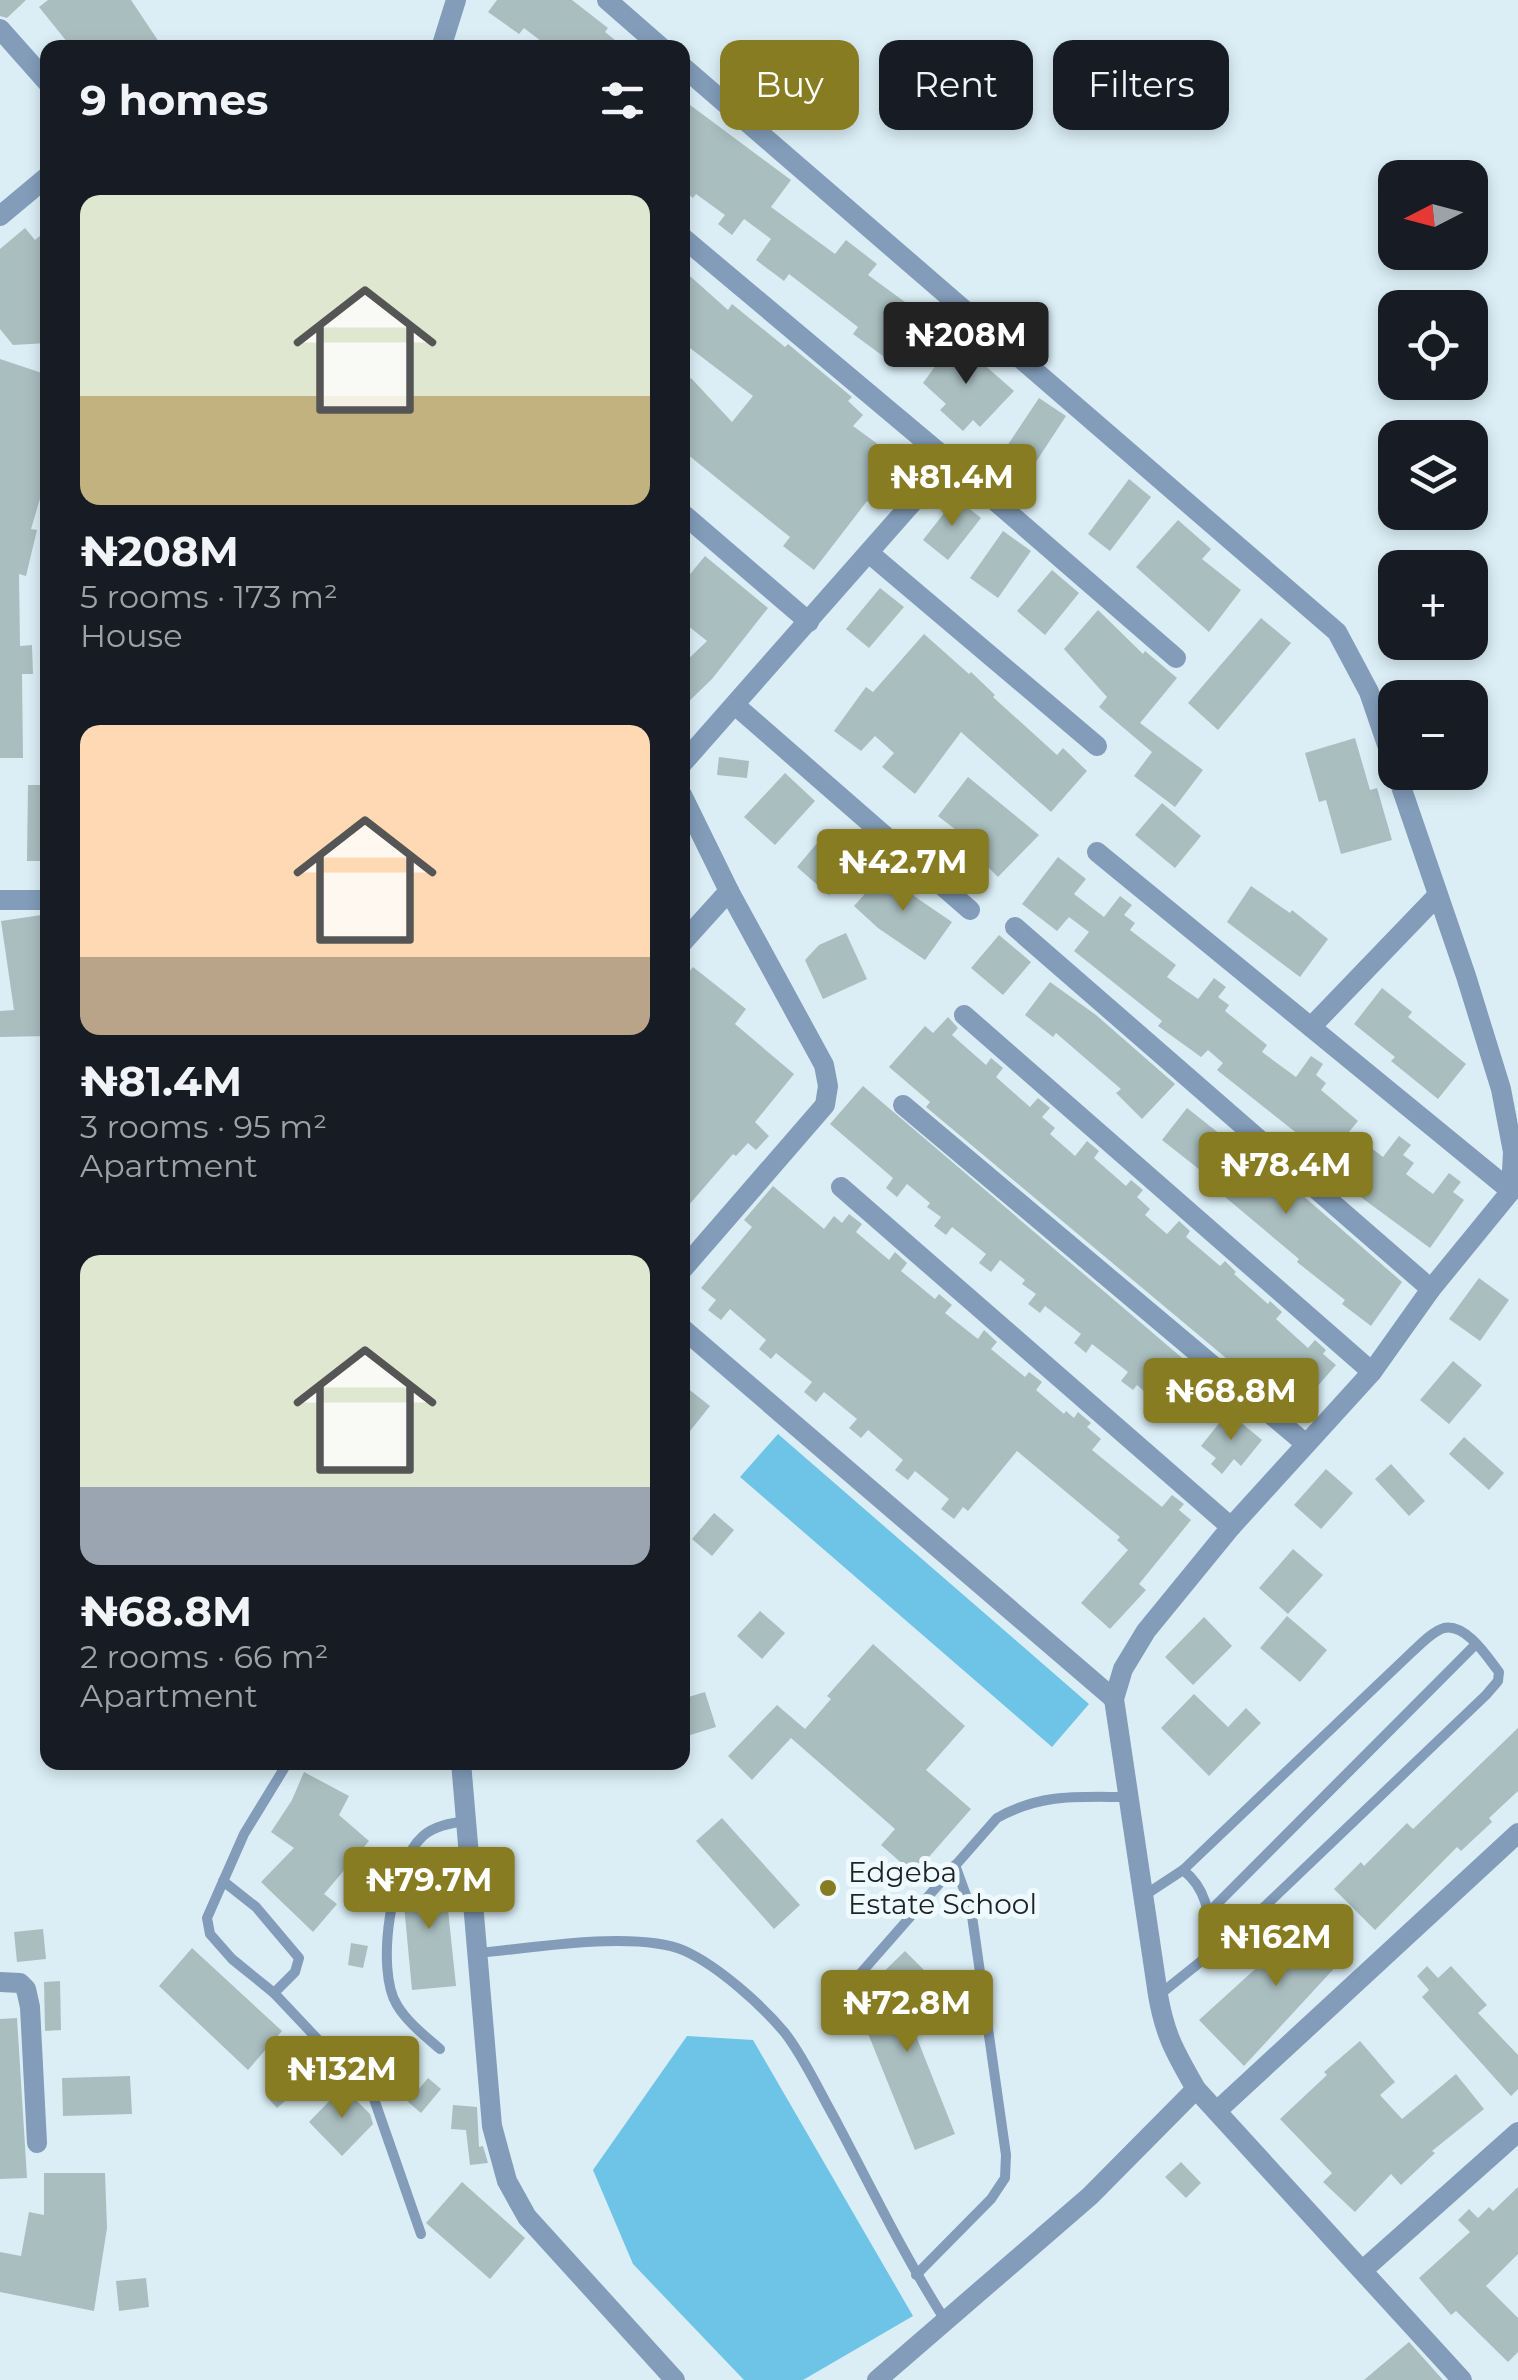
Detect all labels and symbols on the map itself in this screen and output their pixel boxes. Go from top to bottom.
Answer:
north arrow [1378,160,1488,270]
pin: ₦208M [896,302,1036,387]
pin: ₦81.4M [871,444,1033,529]
pin: ₦42.7M [822,829,984,914]
pin: ₦78.4M [1205,1132,1367,1217]
pin: ₦68.8M [1150,1358,1312,1443]
pin: ₦79.7M [348,1847,510,1932]
place label: Edgeba Estate School [848,1855,1037,1921]
marker: Edgeba Estate School [817,1877,839,1899]
pin: ₦162M [1206,1904,1346,1989]
pin: ₦72.8M [826,1970,988,2055]
pin: ₦132M [272,2036,412,2121]

